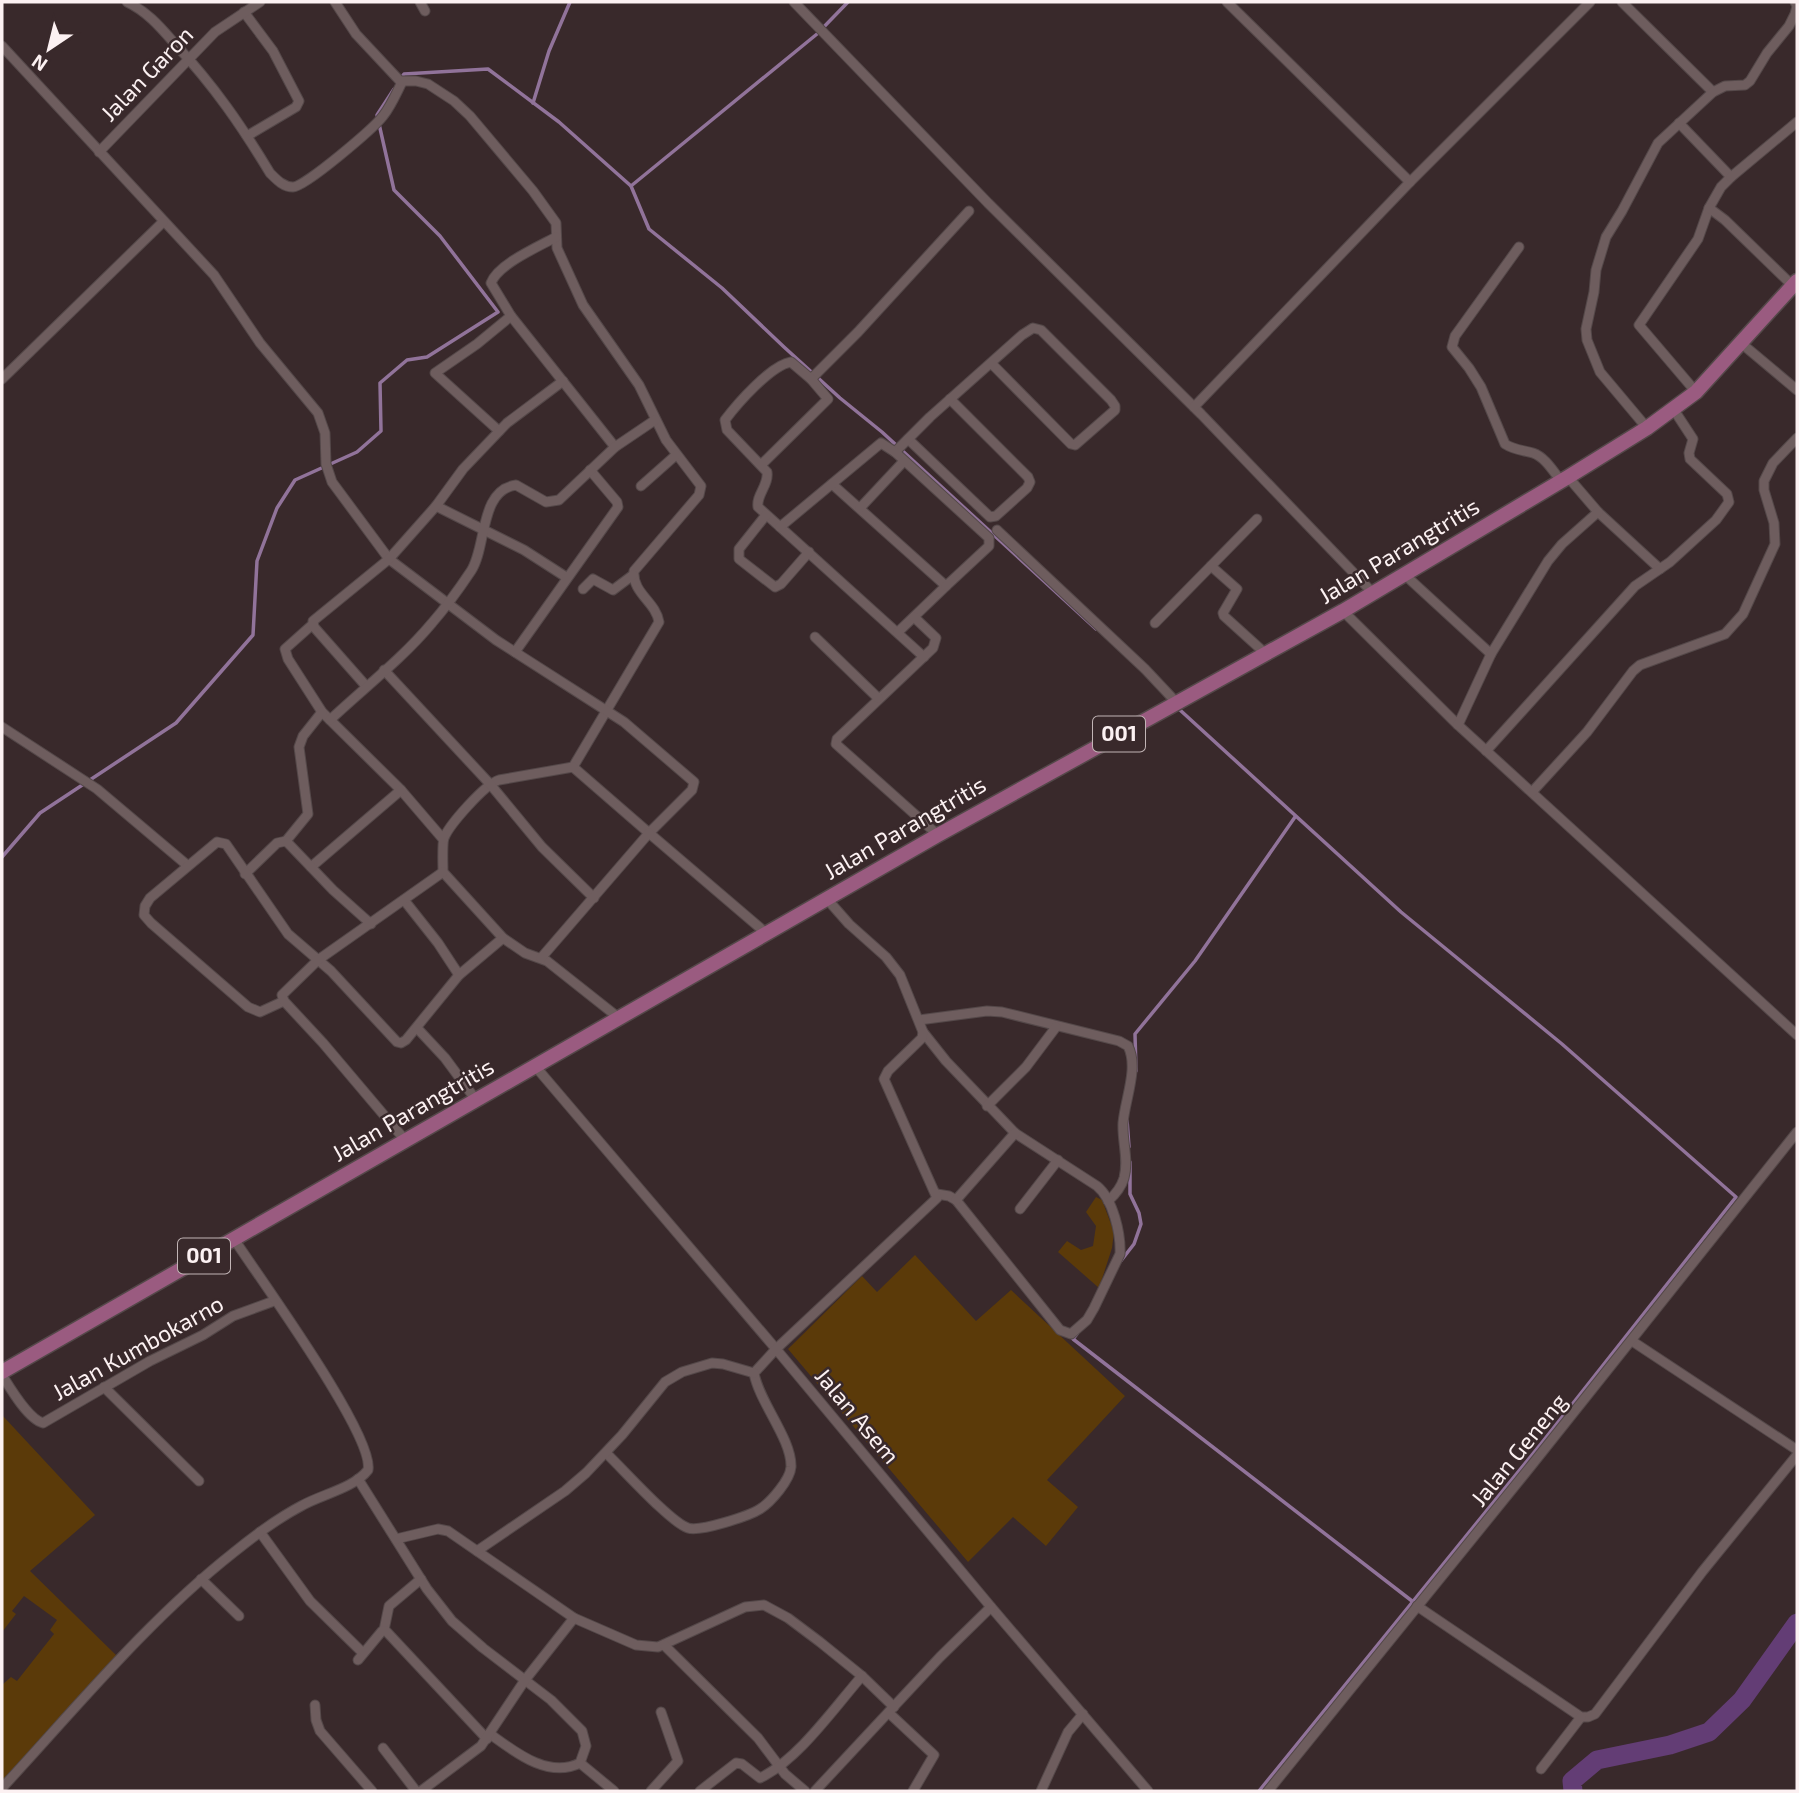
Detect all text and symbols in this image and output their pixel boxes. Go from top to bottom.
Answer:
north arrow [14,14,84,84]
street label: Jalan Garon [94,20,198,126]
text: N [27,50,51,77]
street label: Jalan Parangtritis [1313,491,1484,609]
road number: 001 [1093,716,1145,752]
street label: Jalan Parangtritis [819,769,990,885]
street label: Jalan Parangtritis [327,1051,498,1167]
road number: 001 [178,1238,230,1274]
street label: Jalan Kumbokarno [47,1289,228,1406]
street label: Jalan Asem [810,1362,906,1469]
street label: Jalan Geneng [1464,1387,1572,1511]

